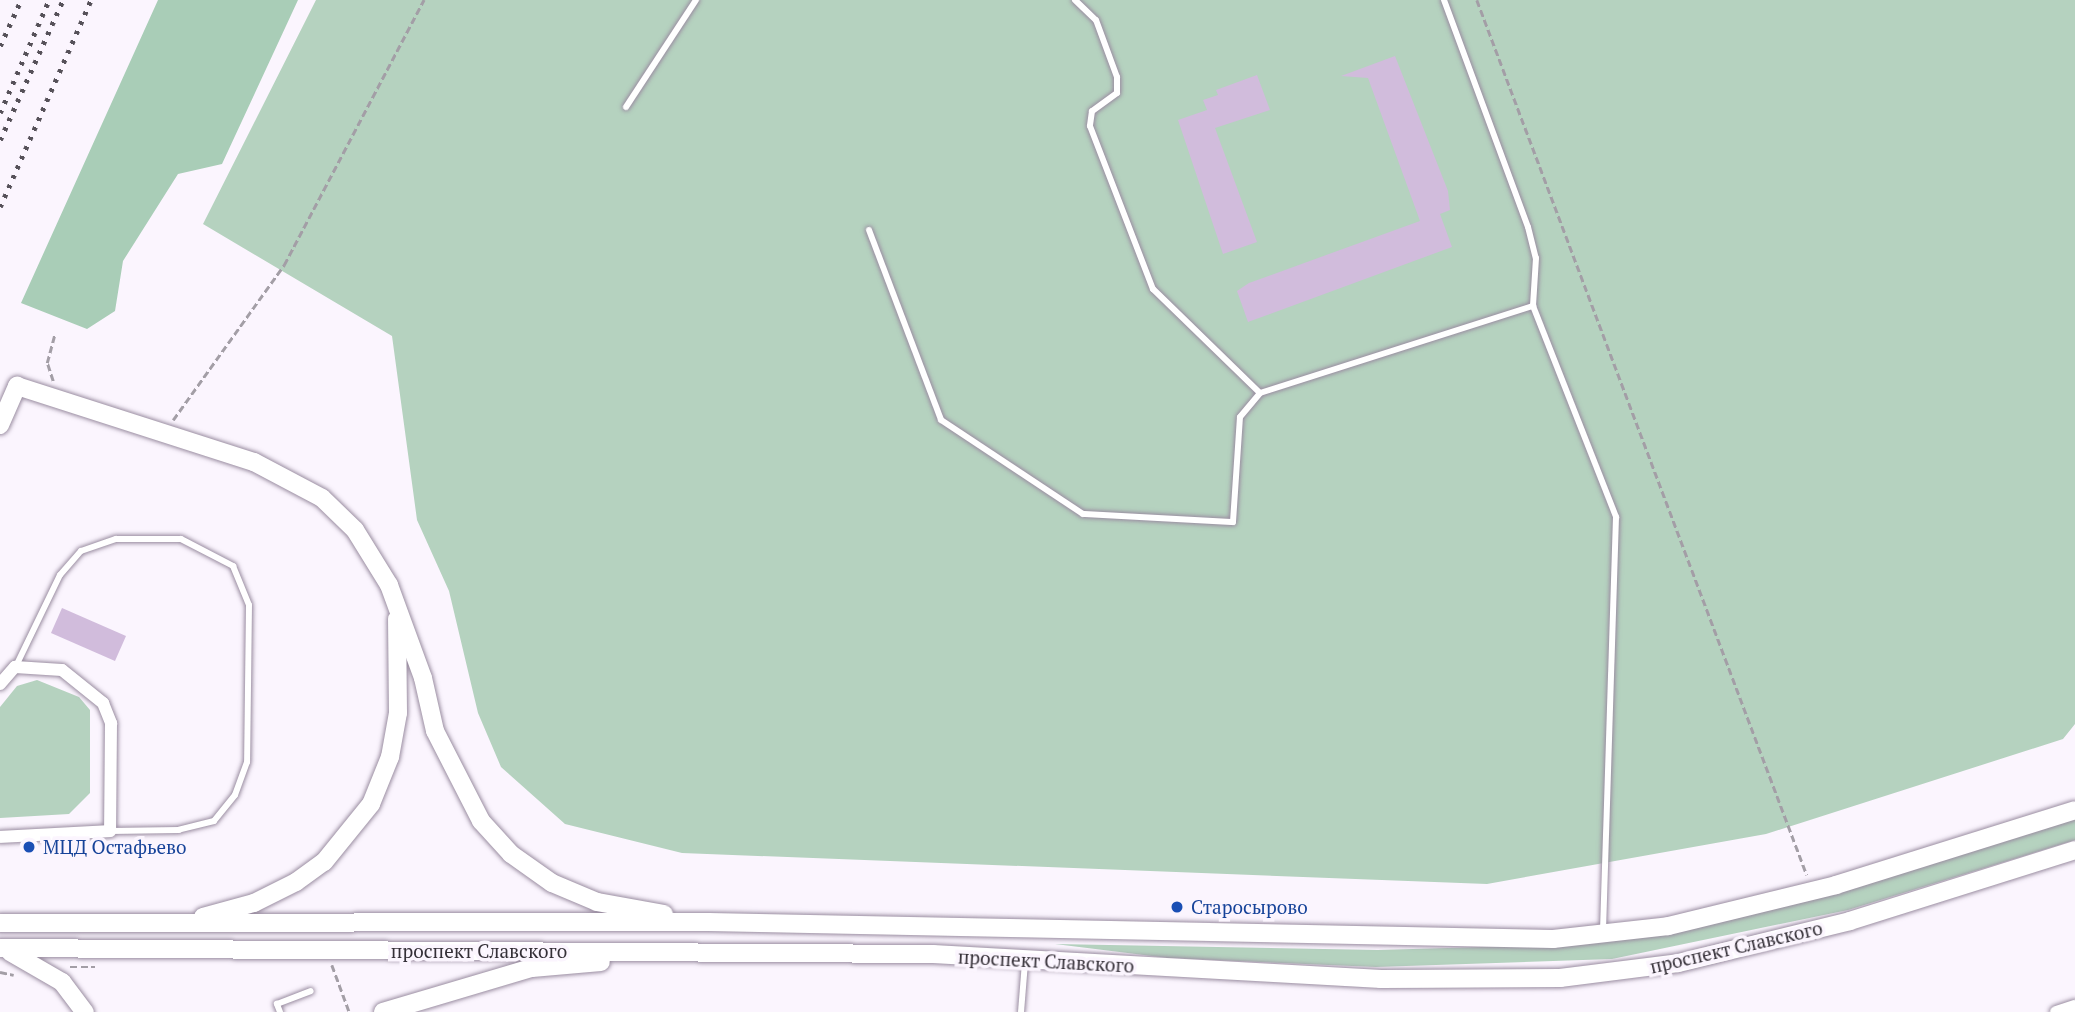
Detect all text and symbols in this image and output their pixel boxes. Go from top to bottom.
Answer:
place label: МЦД Остафьево [43,836,186,858]
marker: МЦД Остафьево [21,839,37,855]
place label: Старосырово [1191,896,1308,918]
marker: Старосырово [1169,899,1185,915]
street label: проспект Славского [1647,916,1825,978]
street label: проспект Славского [391,940,567,962]
street label: проспект Славского [957,945,1135,977]

